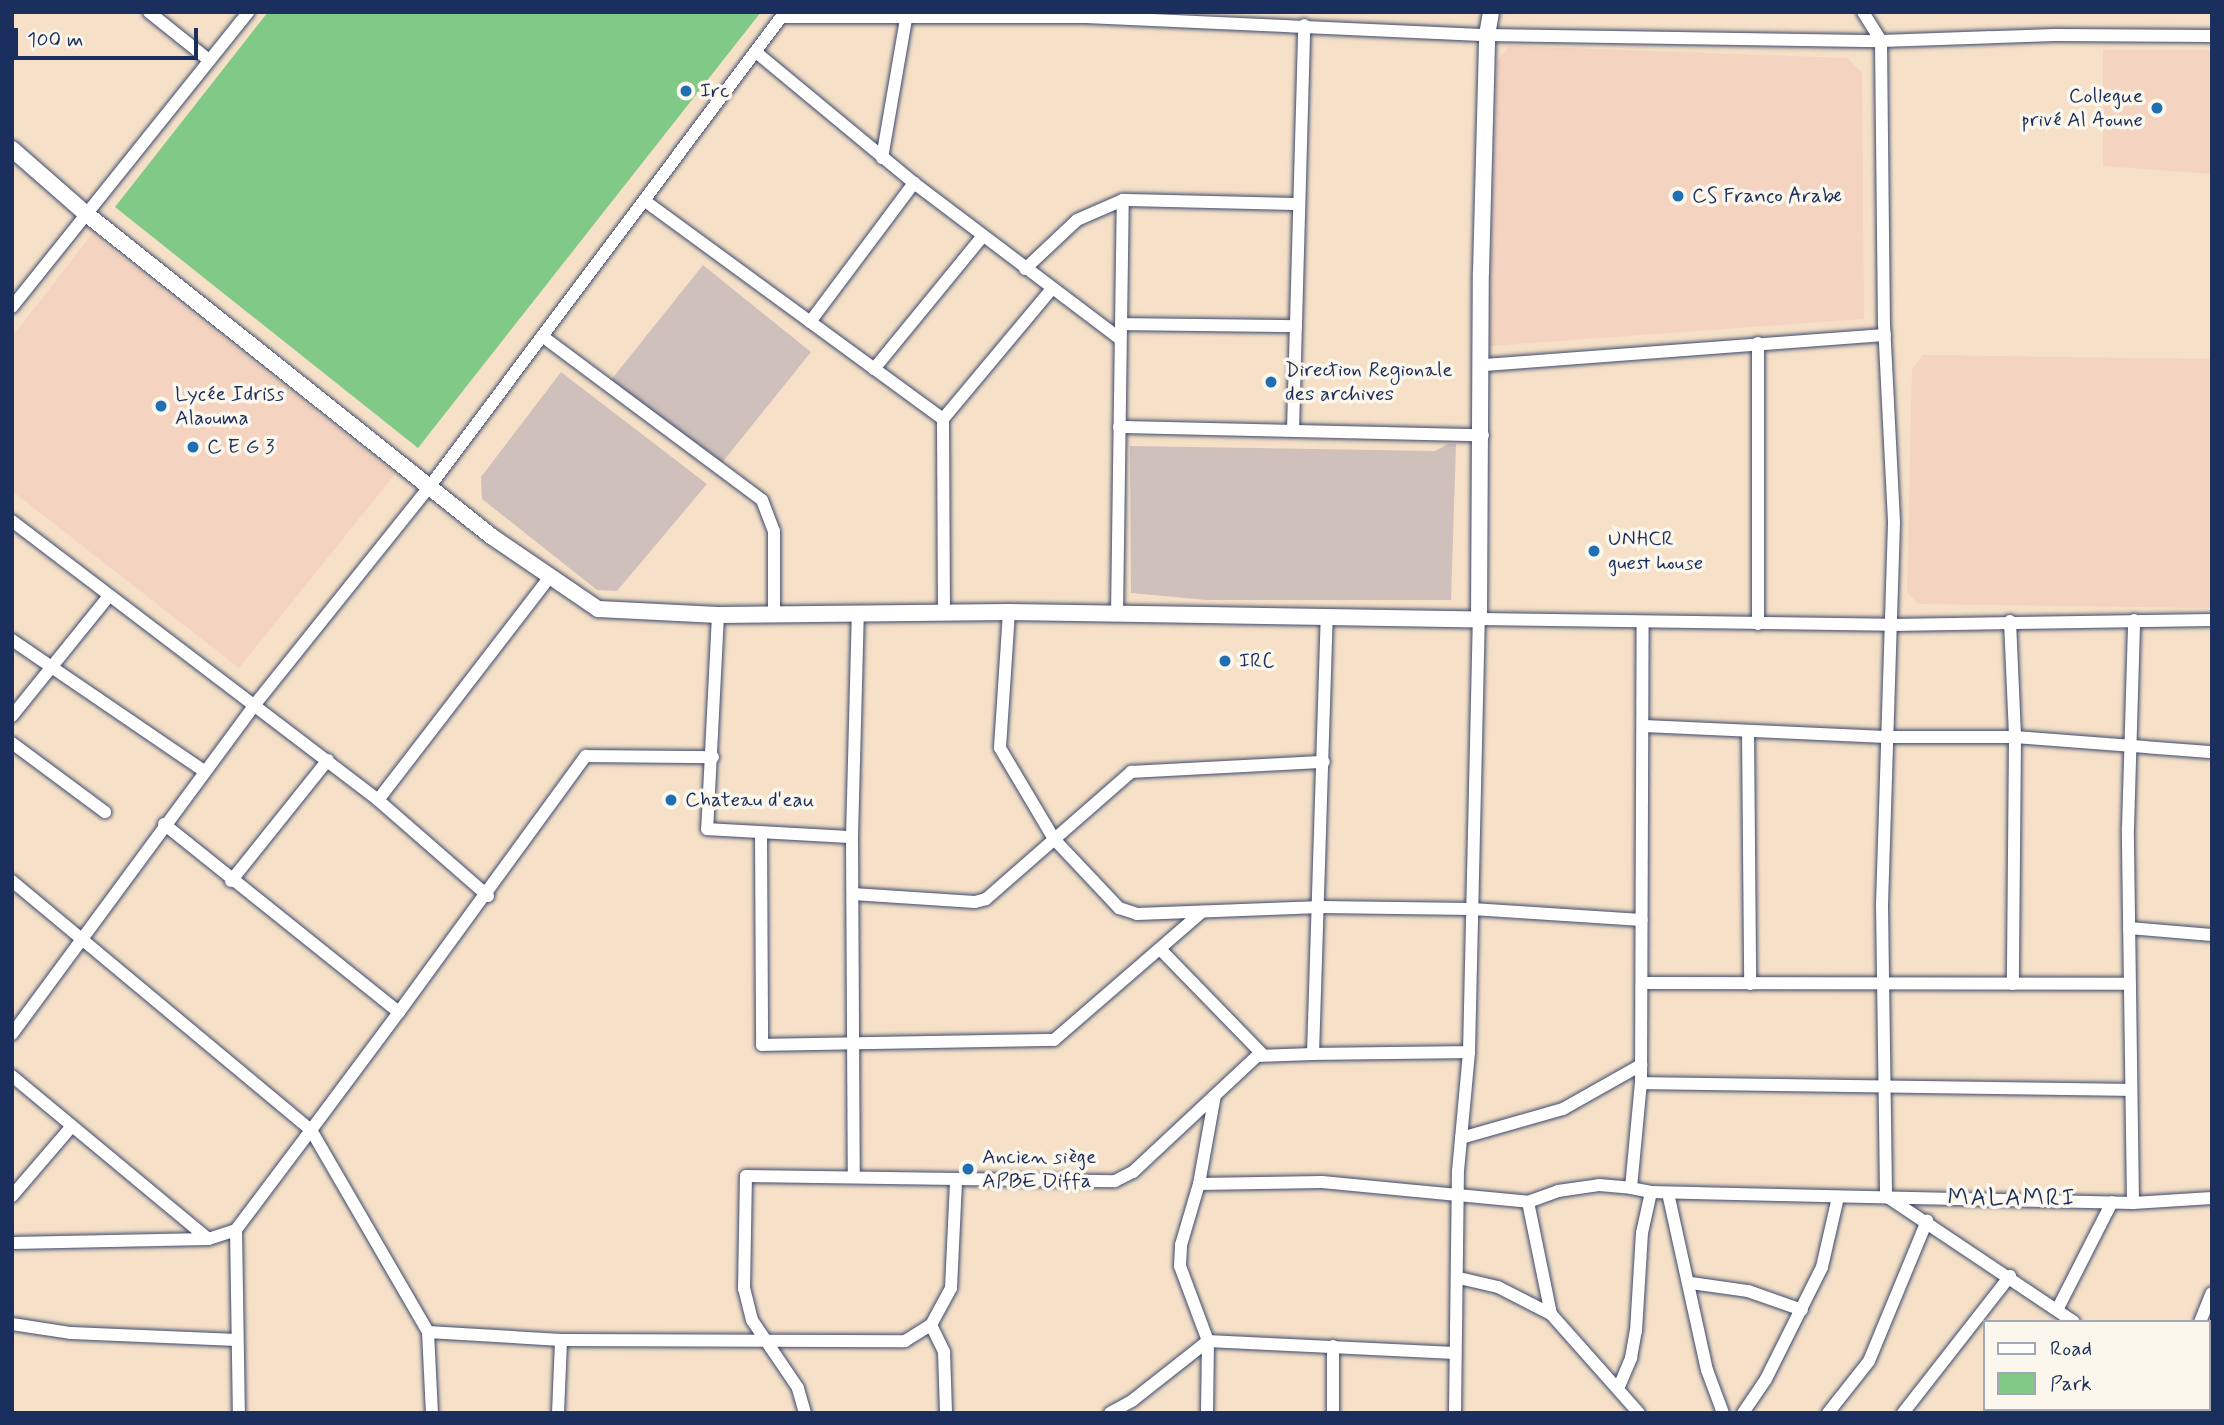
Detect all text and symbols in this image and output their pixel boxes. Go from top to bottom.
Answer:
scale bar [18,14,201,58]
text: 100 m [27,26,83,54]
place label: Irc [700,78,730,104]
marker: Irc [678,83,694,99]
place label: Collegue privé Al Aoune [2018,83,2143,133]
marker: Collegue privé Al Aoune [2149,100,2165,116]
place label: CS Franco Arabe [1692,183,1845,209]
marker: CS Franco Arabe [1670,188,1686,204]
place label: Direction Regionale des archives [1285,357,1456,407]
marker: Direction Regionale des archives [1263,374,1279,390]
place label: Lycée Idriss Alaouma [175,381,283,431]
marker: Lycée Idriss Alaouma [153,398,169,414]
place label: C E G 3 [207,434,275,460]
marker: C E G 3 [185,439,201,455]
place label: UNHCR guest house [1608,526,1703,576]
marker: UNHCR guest house [1586,543,1602,559]
place label: IRC [1239,648,1275,674]
marker: IRC [1217,653,1233,669]
place label: Chateau d'eau [685,787,814,813]
marker: Chateau d'eau [663,792,679,808]
place label: Ancien siège APBE Diffa [982,1144,1096,1194]
marker: Ancien siège APBE Diffa [960,1161,976,1177]
district label: MALAMRI [1953,1185,2071,1213]
legend [1982,1320,2210,1411]
text: Road [2050,1335,2092,1363]
text: Park [2050,1370,2092,1398]

